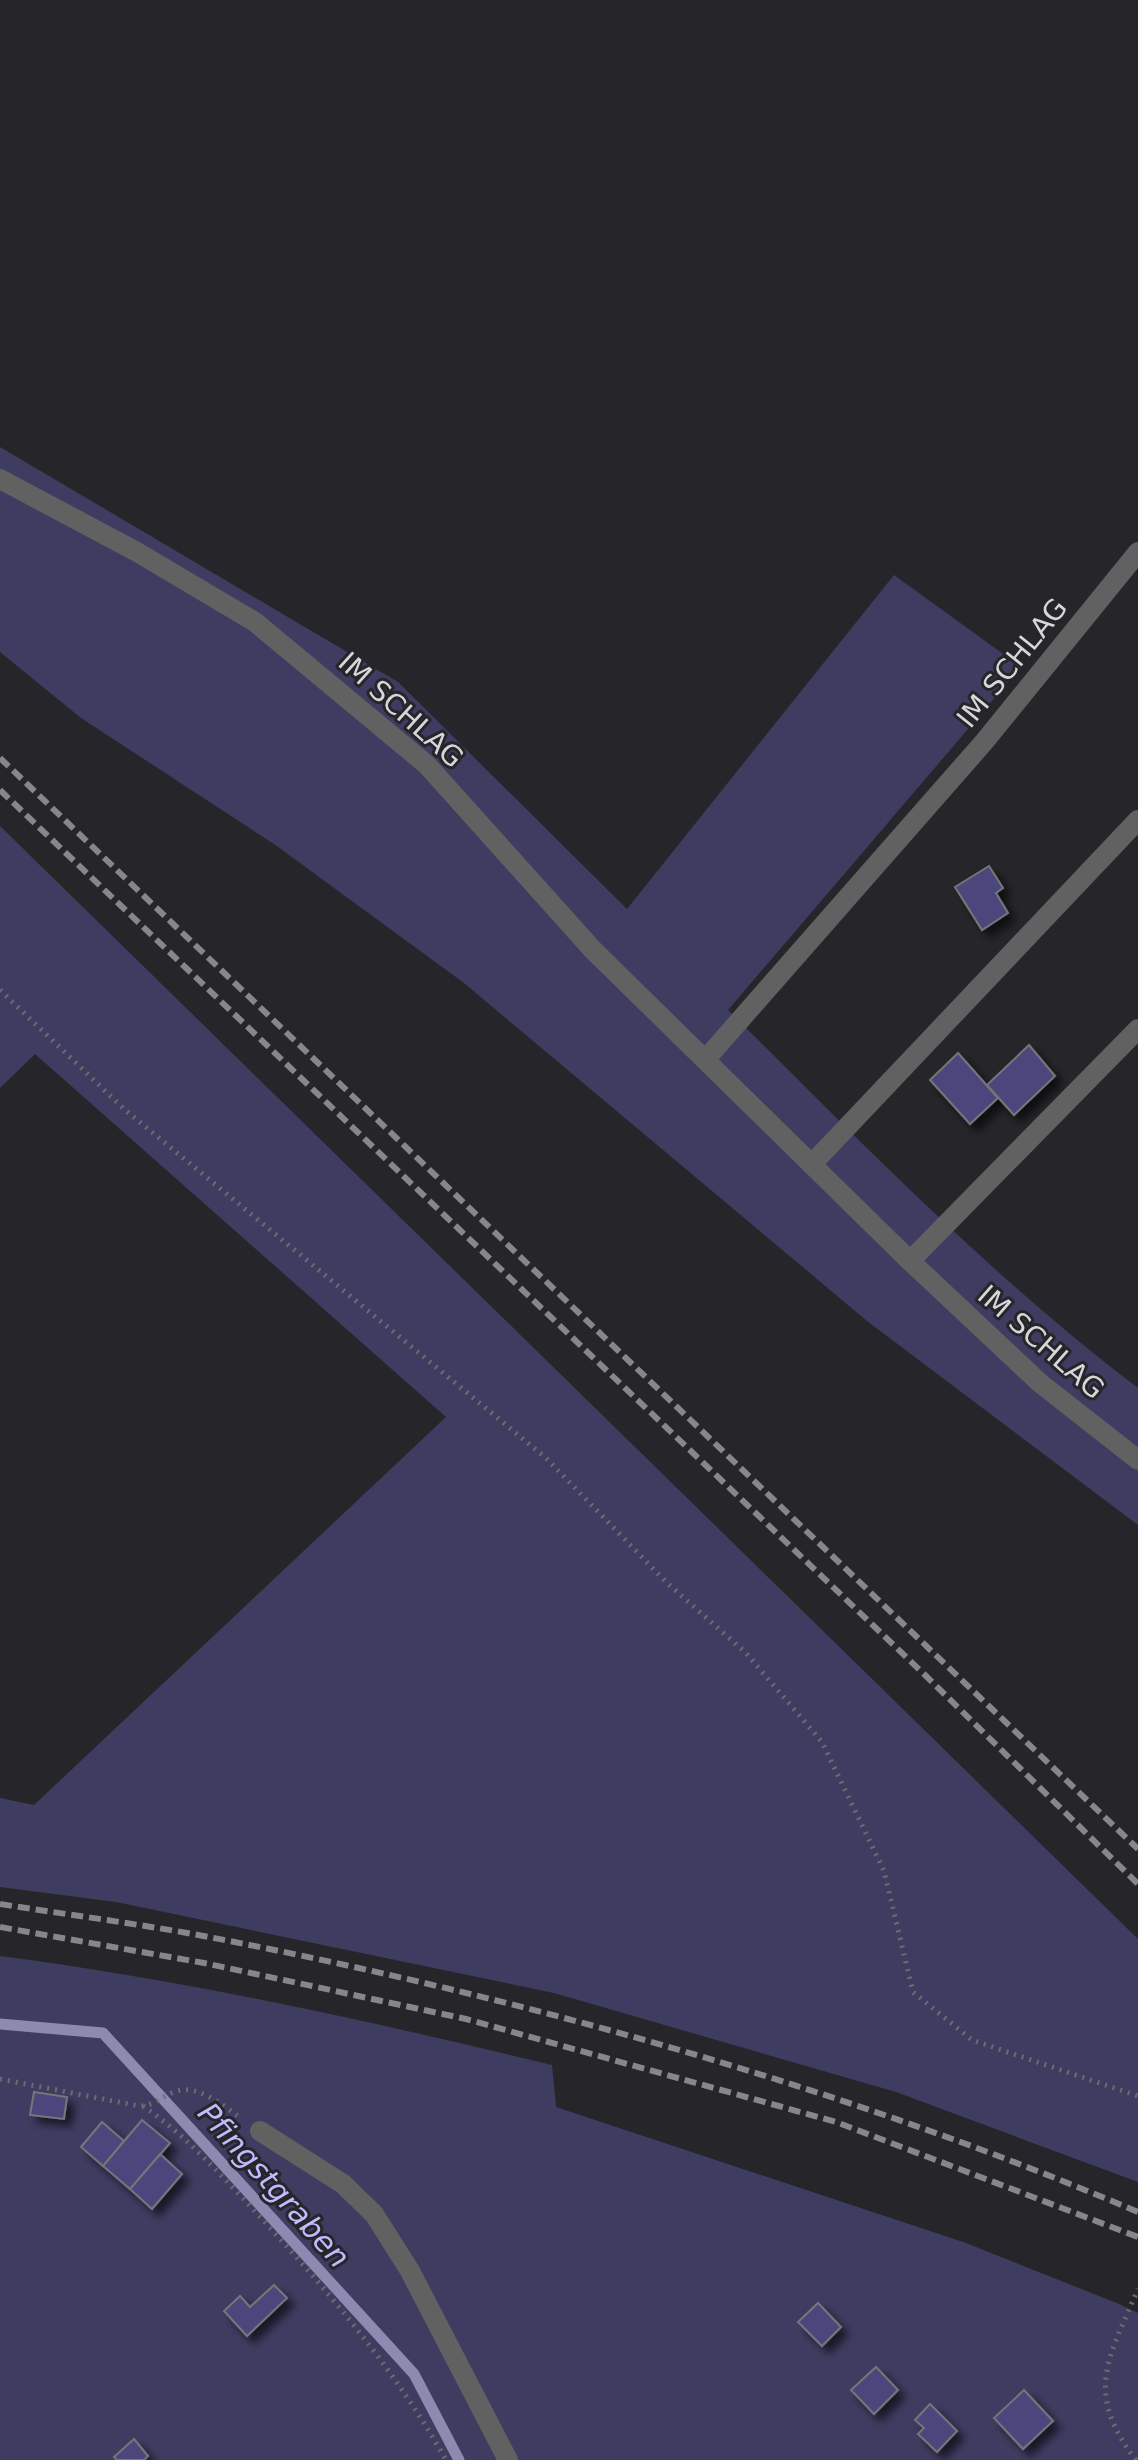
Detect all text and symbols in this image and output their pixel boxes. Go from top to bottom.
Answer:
street label: IM SCHLAG [950,592,1074,734]
street label: IM SCHLAG [332,645,470,775]
street label: IM SCHLAG [971,1278,1111,1406]
water label: Pfingstgraben [191,2096,357,2274]

